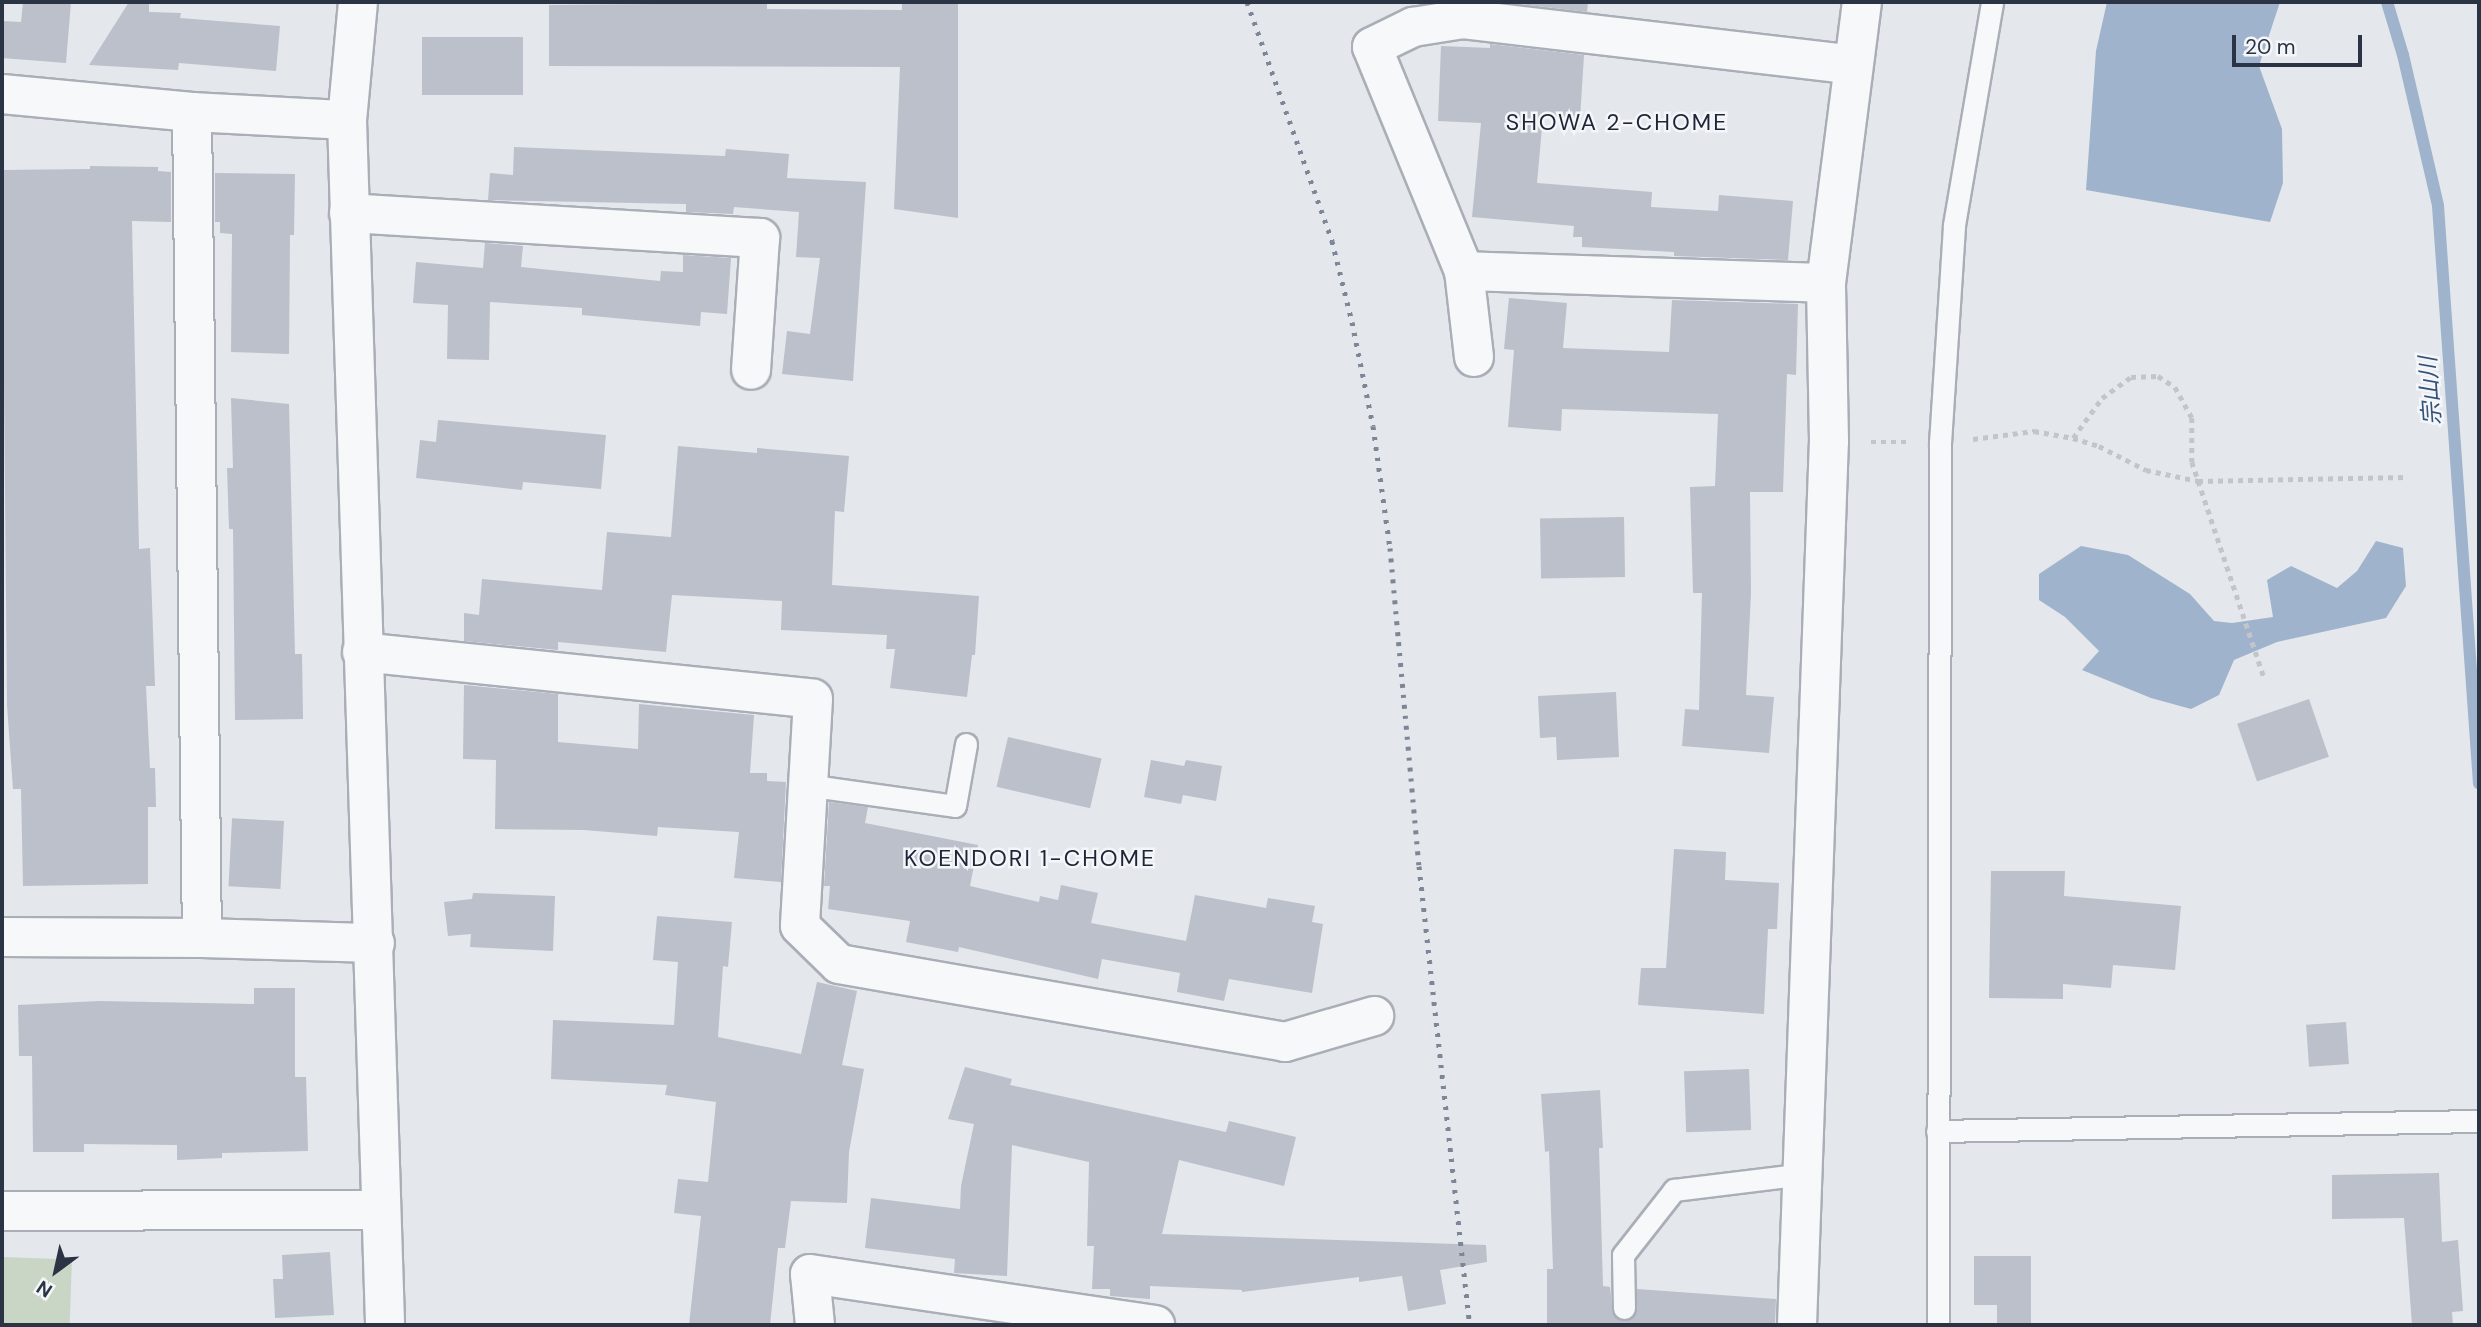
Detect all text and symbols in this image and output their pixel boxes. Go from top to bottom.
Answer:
scale bar [2236,21,2366,65]
text: 20 m [2245,33,2296,61]
district label: SHOWA 2-CHOME [1507,108,1727,136]
water label: 宗山川 [2414,356,2446,426]
district label: KOENDORI 1-CHOME [906,844,1154,872]
north arrow [21,1236,91,1306]
text: N [32,1275,57,1303]

